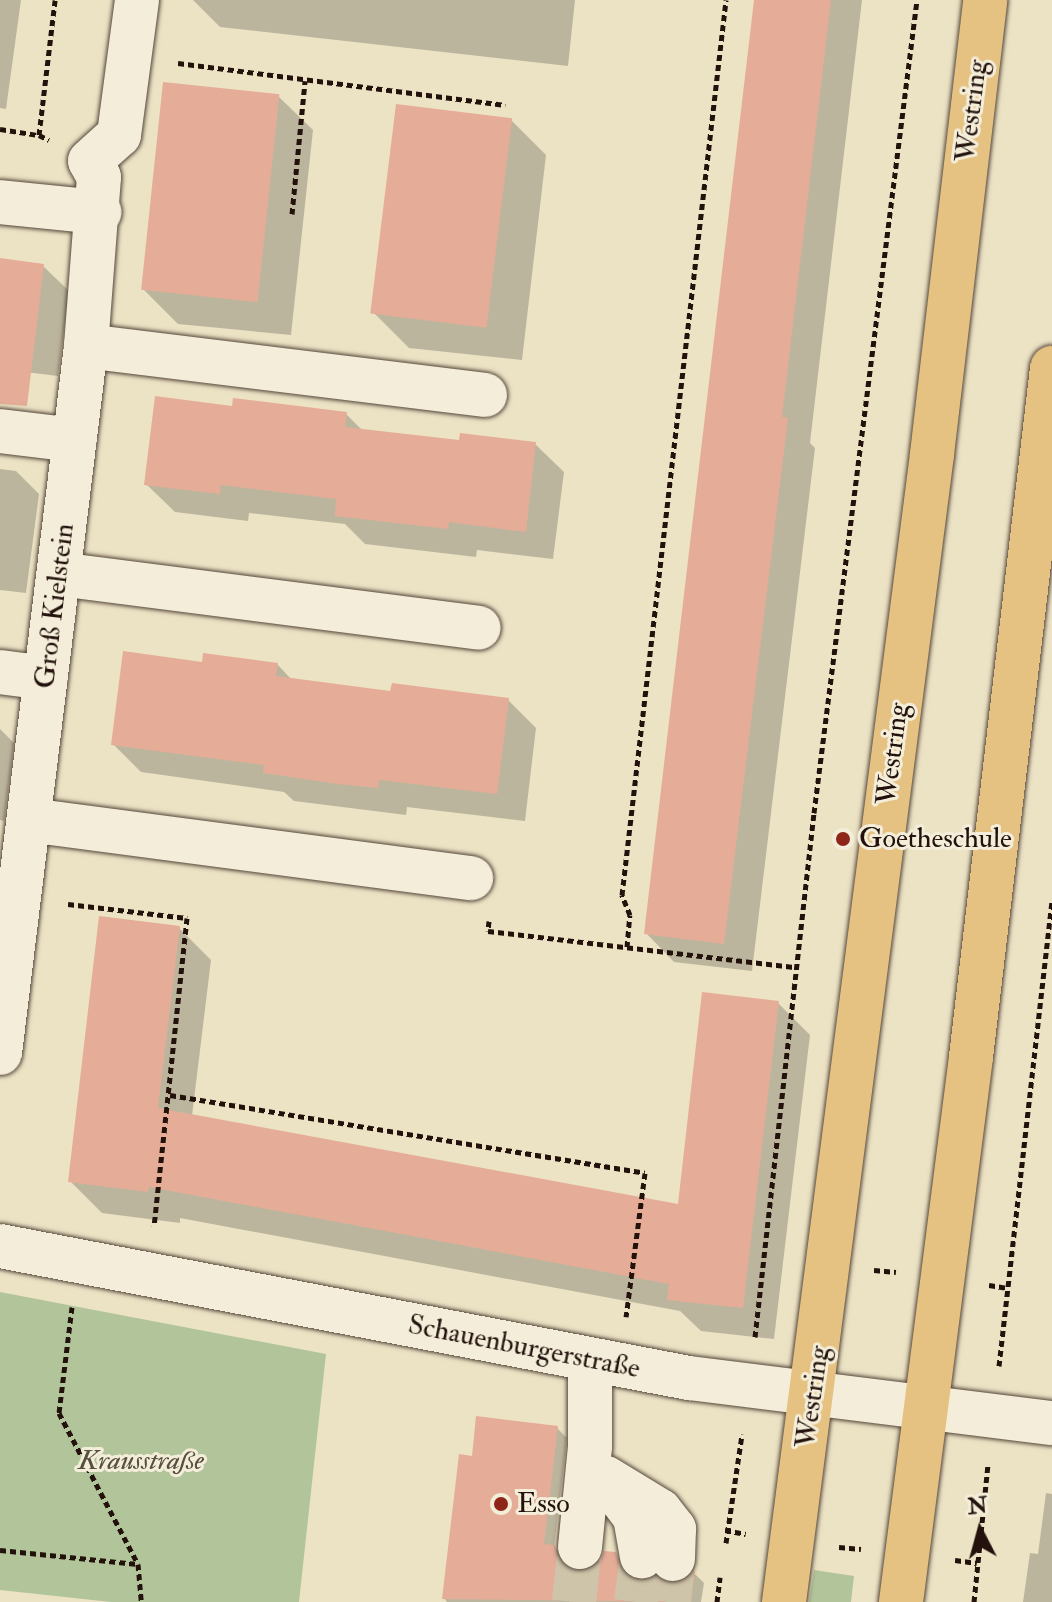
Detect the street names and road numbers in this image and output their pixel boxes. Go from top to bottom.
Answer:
street label: Westring [949,58,995,164]
street label: Groß Kielstein [28,521,82,691]
street label: Westring [870,701,916,807]
street label: Schauenburgerstraße [405,1308,643,1386]
street label: Westring [789,1344,837,1450]

